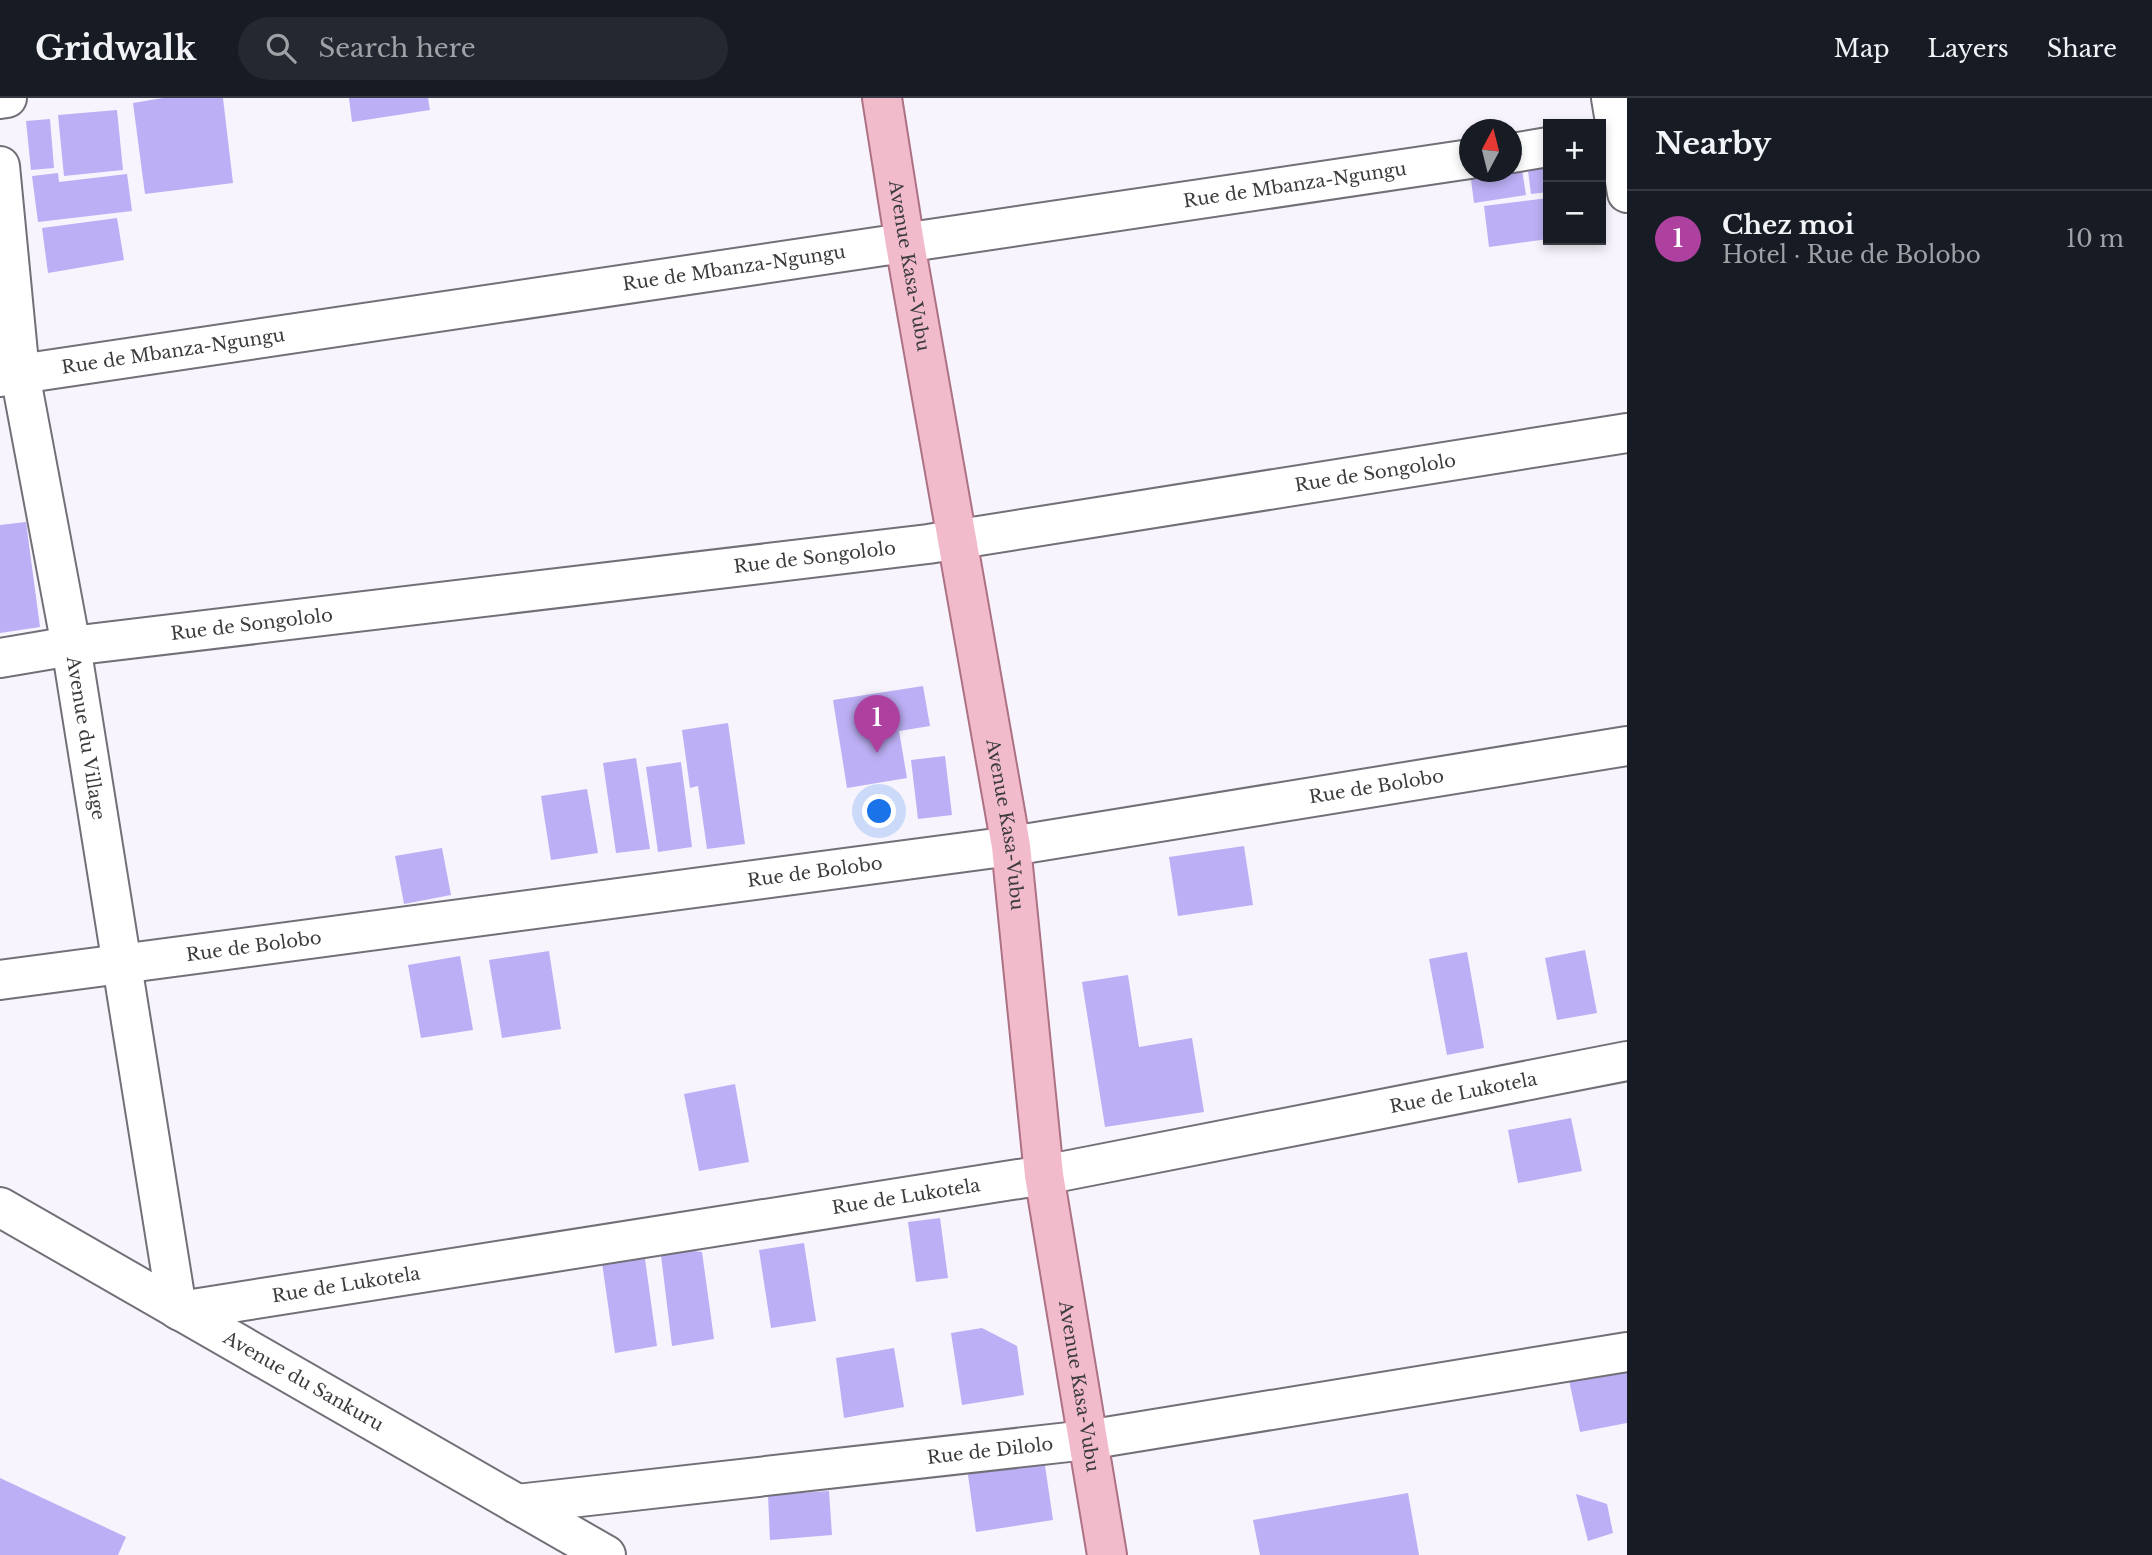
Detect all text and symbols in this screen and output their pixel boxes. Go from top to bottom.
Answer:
search box [238,17,728,80]
text: Gridwalk [35,28,196,69]
icon: search [262,29,300,67]
text: Search here [318,32,476,64]
text: Map [1834,34,1890,63]
text: Layers [1928,34,2009,63]
text: Share [2047,34,2117,63]
north arrow [1459,119,1522,182]
map controls [1543,119,1606,245]
button: + [1543,119,1606,182]
text: Nearby [1655,125,1771,162]
street label: Rue de Mbanza-Ngungu [1182,158,1408,212]
street label: Avenue Kasa-Vubu [884,178,935,353]
button: − [1543,182,1606,245]
text: Chez moi [1722,209,1854,241]
text: 1 [1673,225,1683,253]
text: 10 m [2066,225,2124,253]
street label: Rue de Mbanza-Ngungu [621,241,847,296]
text: Hotel · Rue de Bolobo [1722,241,1981,269]
street label: Rue de Mbanza-Ngungu [60,324,286,379]
street label: Rue de Songololo [1293,449,1458,497]
street label: Rue de Songololo [733,537,897,578]
street label: Rue de Songololo [169,604,334,645]
street label: Avenue du Village [62,654,110,821]
pin: 1 [854,695,900,753]
street label: Avenue Kasa-Vubu [981,736,1028,911]
street label: Rue de Bolobo [1307,765,1445,808]
your location [862,794,896,828]
street label: Rue de Bolobo [746,852,884,892]
street label: Rue de Bolobo [185,927,323,966]
street label: Rue de Lukotela [1388,1068,1539,1118]
street label: Rue de Lukotela [830,1174,982,1219]
street label: Rue de Lukotela [270,1262,422,1307]
street label: Avenue Kasa-Vubu [1054,1298,1104,1473]
street label: Avenue du Sankuru [219,1326,387,1436]
street label: Rue de Dilolo [926,1433,1054,1469]

